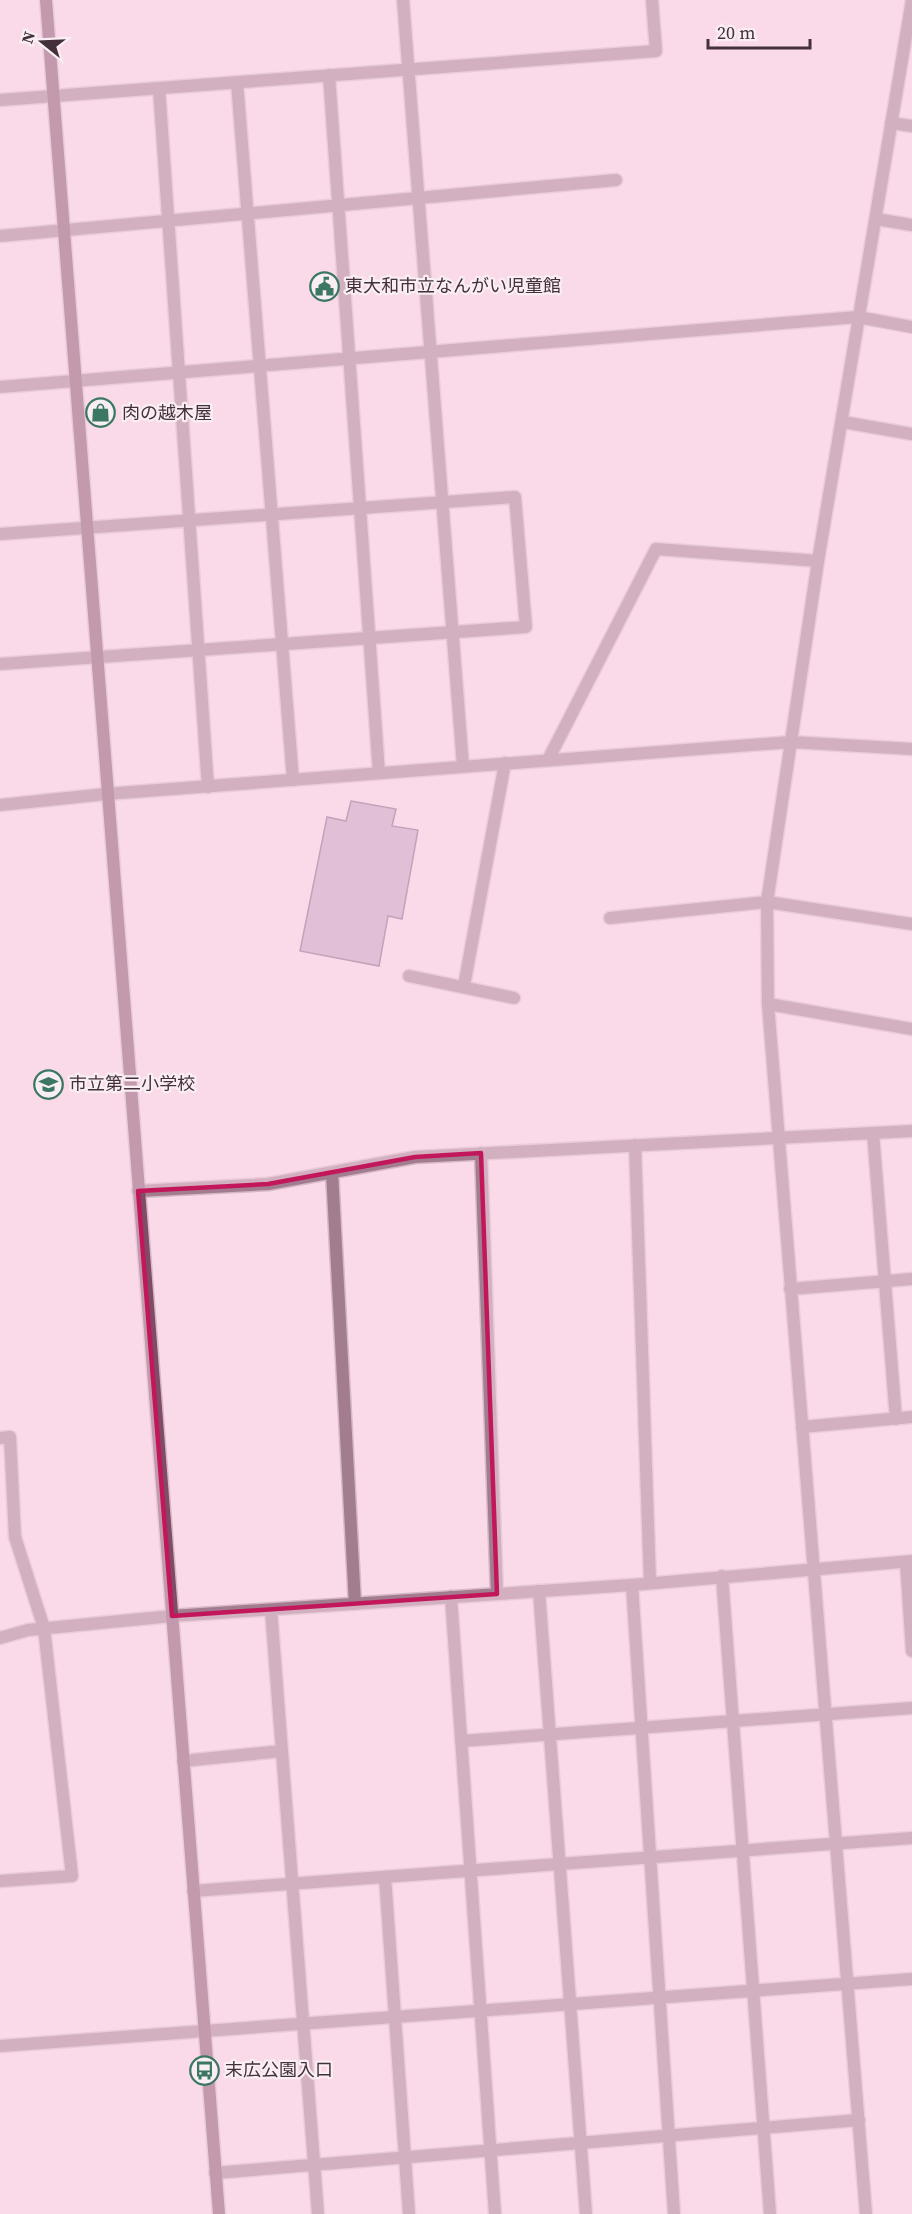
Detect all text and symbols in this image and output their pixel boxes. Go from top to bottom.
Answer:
north arrow [12,12,72,72]
scale bar [708,12,810,50]
text: 20 m [717,20,755,45]
text: N [15,28,40,46]
public building icon: 東大和市立なんがい児童館 [308,270,340,302]
place label: 東大和市立なんがい児童館 [345,273,561,298]
shop icon: 肉の越木屋 [85,397,117,429]
place label: 肉の越木屋 [122,400,212,425]
school or university icon: 市立第二小学校 [32,1068,64,1100]
place label: 市立第二小学校 [69,1071,195,1096]
bus stop icon: 末広公園入口 [188,2054,220,2086]
place label: 末広公園入口 [225,2057,333,2082]

